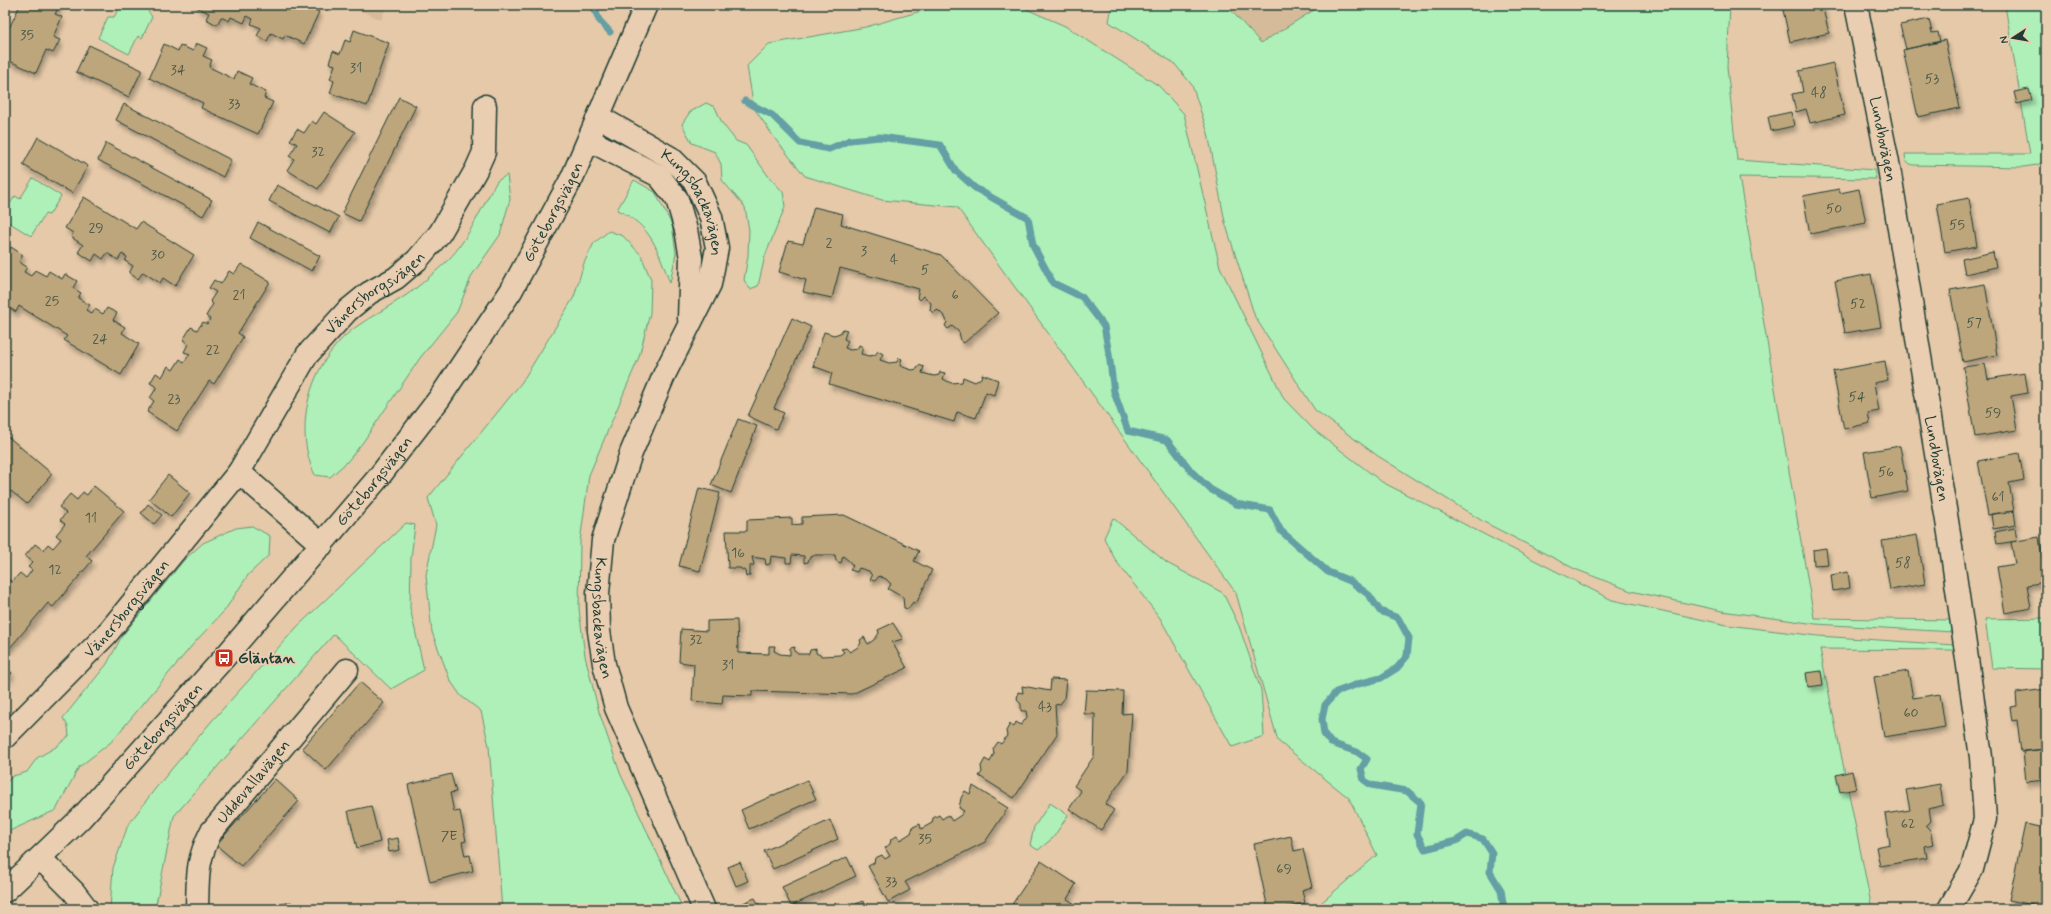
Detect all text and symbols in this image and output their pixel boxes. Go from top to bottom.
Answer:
north arrow [1993,18,2033,58]
house number: 35 [20,26,34,44]
text: N [1997,35,2012,45]
house number: 31 [350,59,362,77]
house number: 34 [171,61,186,79]
house number: 53 [1925,70,1939,88]
house number: 48 [1811,84,1827,102]
house number: 33 [228,95,240,113]
street label: Lundbovägen [1864,95,1902,184]
house number: 32 [311,143,325,161]
street label: Kungsbackavägen [657,144,727,258]
street label: Göteborgsvägen [518,159,588,266]
house number: 50 [1826,200,1842,218]
house number: 55 [1949,216,1965,234]
house number: 29 [88,219,104,237]
house number: 2 [826,234,833,252]
house number: 3 [861,242,867,260]
house number: 30 [151,246,165,264]
street label: Vänersborgsvägen [320,247,430,339]
house number: 4 [890,251,898,269]
house number: 5 [921,261,929,279]
house number: 21 [233,286,245,304]
house number: 6 [951,286,959,304]
house number: 25 [45,292,59,310]
house number: 52 [1850,295,1866,313]
house number: 57 [1966,314,1982,332]
house number: 24 [92,330,108,348]
house number: 22 [206,341,220,359]
house number: 54 [1849,388,1866,406]
house number: 23 [168,390,180,408]
house number: 59 [1985,404,2001,422]
street label: Lundbovägen [1919,414,1954,503]
street label: Göteborgsvägen [331,432,417,531]
house number: 56 [1878,463,1894,481]
house number: 61 [1991,488,2005,506]
house number: 11 [85,509,97,527]
house number: 16 [731,544,745,562]
house number: 58 [1895,554,1911,572]
street label: Vänersborgsvägen [79,555,174,662]
street label: Kungsbackavägen [587,556,618,681]
house number: 12 [48,561,62,579]
house number: 32 [689,631,703,649]
bus stop icon: Gläntan [213,647,235,669]
place label: Gläntan [238,648,296,669]
house number: 31 [722,656,734,674]
street label: Göteborgsvägen [118,678,207,775]
house number: 43 [1038,698,1052,716]
house number: 60 [1903,704,1919,722]
street label: Uddevallavägen [212,735,295,828]
house number: 62 [1901,815,1915,833]
house number: 7E [441,827,457,845]
house number: 35 [918,830,932,848]
house number: 69 [1276,860,1292,878]
house number: 33 [885,873,897,891]

